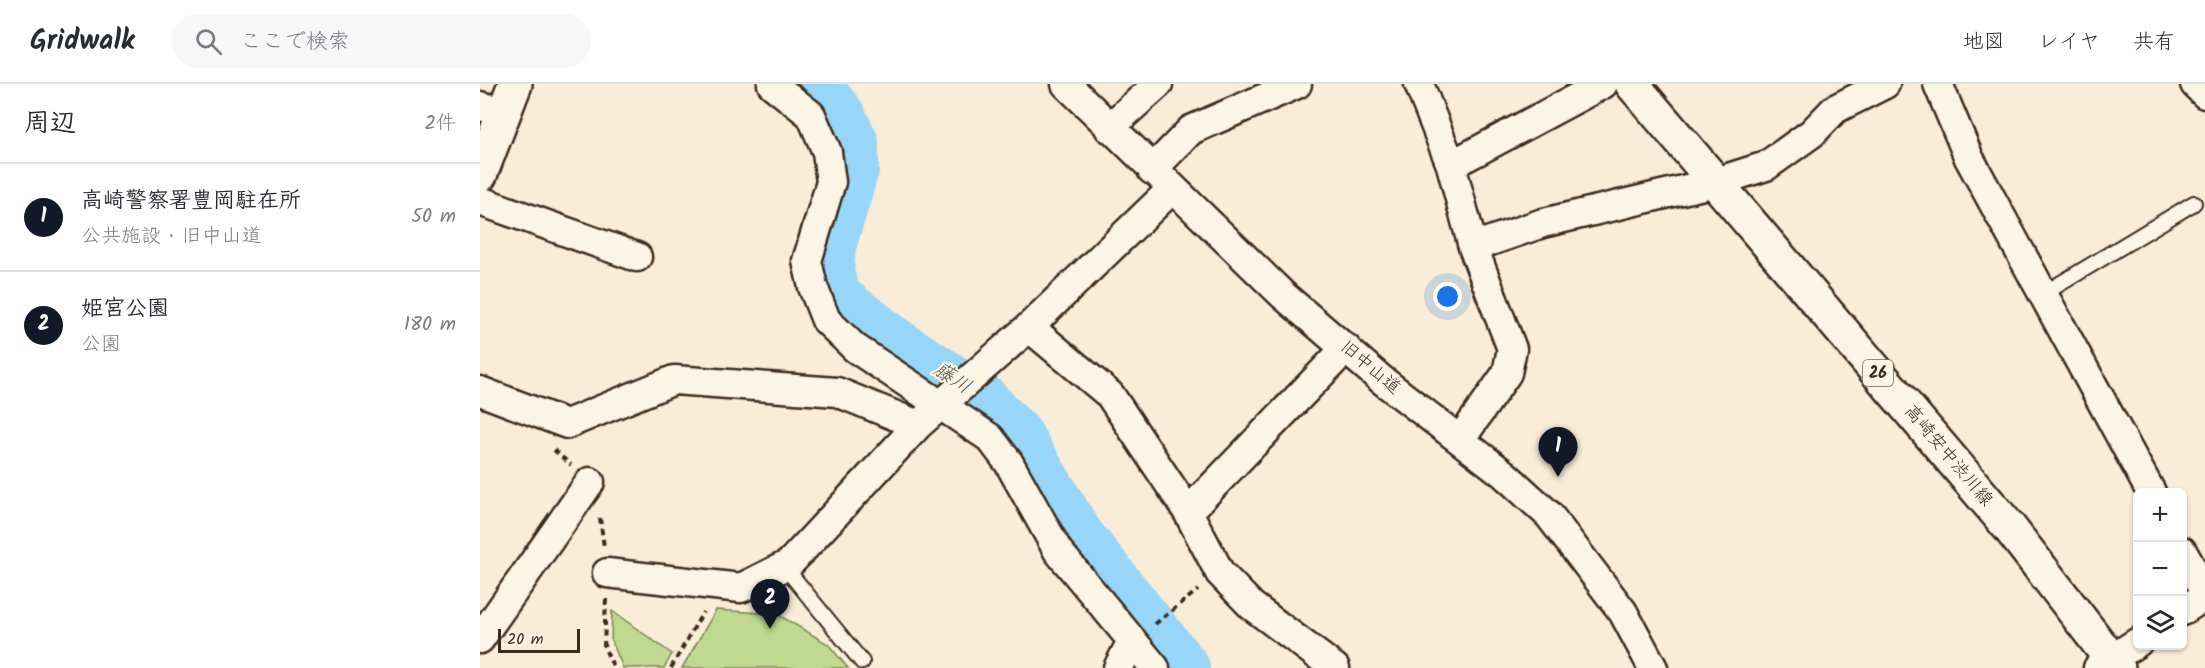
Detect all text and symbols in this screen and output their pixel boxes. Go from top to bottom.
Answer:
search box [171,14,591,68]
text: Gridwalk [30,19,135,64]
icon: search [192,25,225,58]
text: ここで検索 [240,25,350,60]
text: 地図 [1963,26,2005,59]
text: レイヤ [2038,26,2100,59]
text: 共有 [2133,26,2175,59]
text: 周辺 [24,103,76,145]
text: 2件 [424,108,456,140]
text: 高崎警察署豊岡駐在所 [81,184,301,219]
text: 1 [40,201,47,233]
text: 50 m [411,201,456,233]
text: 公共施設 · 旧中山道 [81,221,262,253]
your location [1433,282,1462,311]
text: 姫宮公園 [81,292,169,327]
text: 2 [38,309,49,341]
text: 180 m [404,309,456,341]
text: 公園 [81,329,121,361]
street label: 旧中山道 [1333,334,1407,402]
water label: 藤川 [927,355,977,403]
road number: 26 [1863,360,1893,386]
street label: 高崎安中渋川線 [1896,398,2000,514]
pin: 1 [1538,428,1578,477]
map controls [2133,488,2187,650]
button: + [2133,488,2187,542]
button: − [2133,542,2187,596]
pin: 2 [750,580,790,629]
button: layers [2133,596,2187,650]
scale bar [498,626,580,654]
text: 20 m [507,627,543,652]

